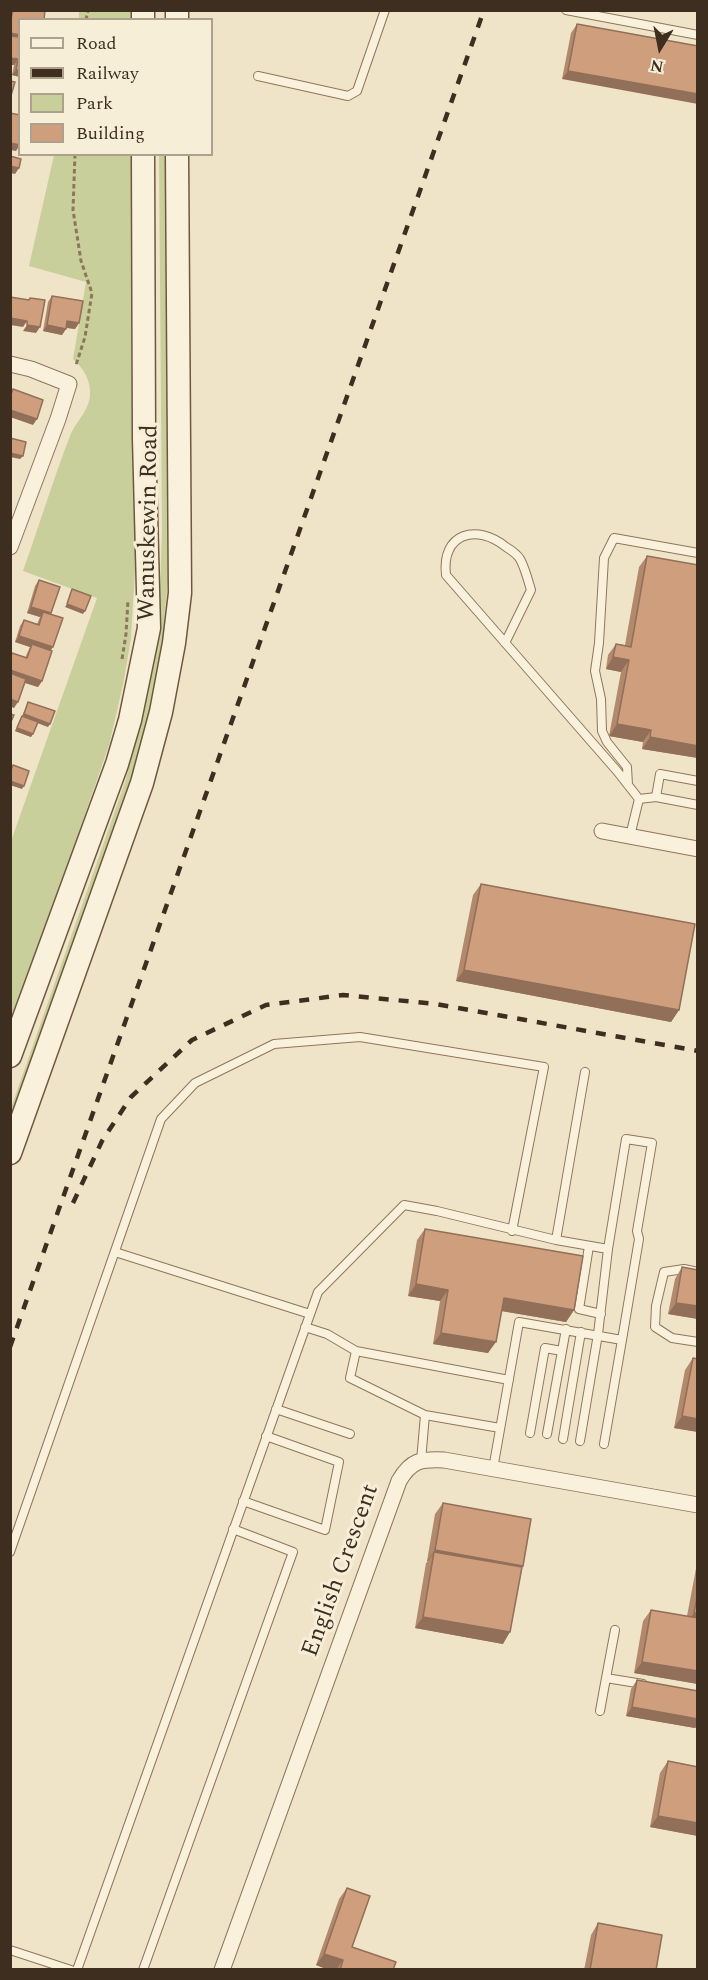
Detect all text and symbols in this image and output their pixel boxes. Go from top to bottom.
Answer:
legend [18,18,213,156]
north arrow [630,18,690,78]
text: Road [76,30,117,57]
text: N [648,53,665,79]
text: Railway [76,60,139,87]
text: Park [76,90,113,117]
text: Building [76,120,145,147]
street label: Wanuskewin Road [134,424,166,622]
street label: English Crescent [297,1481,387,1661]

